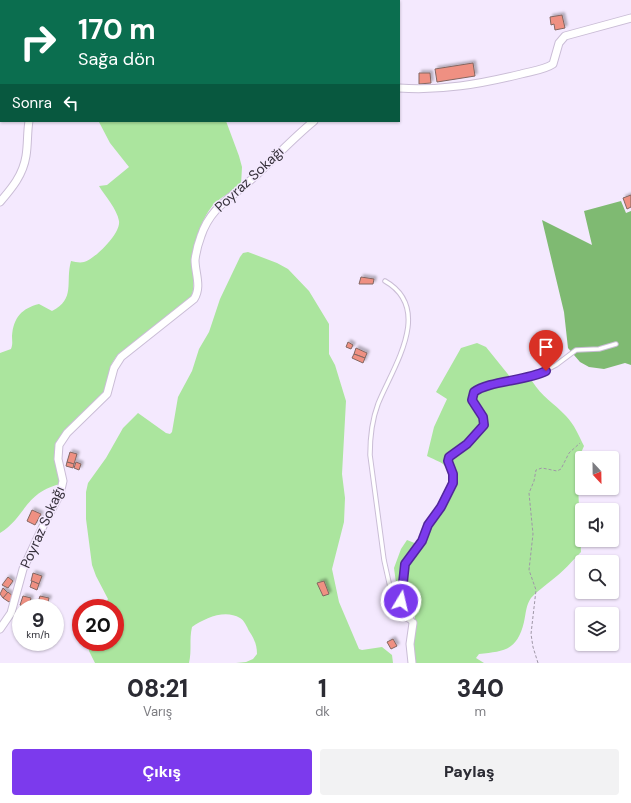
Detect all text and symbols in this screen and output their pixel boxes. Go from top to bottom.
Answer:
text: 170 m [78,11,156,48]
icon: right [12,16,64,68]
text: Sağa dön [78,47,155,71]
icon: left [60,92,82,114]
text: Sonra [12,93,52,113]
street label: Poyraz Sokağı [211,142,287,216]
pin [529,330,563,371]
icon: arrive [535,336,557,358]
north arrow [575,451,619,495]
map controls [575,451,619,651]
street label: Poyraz Sokağı [16,483,68,571]
button: sound [575,503,619,547]
button: search [575,555,619,599]
position arrow [380,580,422,622]
speed limit sign: 20 [72,599,124,651]
text: 9 [32,607,44,633]
button: layers [575,607,619,651]
text: km/h [26,628,50,641]
text: 08:21 [127,673,188,704]
text: 1 [318,673,327,704]
text: 340 [457,673,504,704]
text: Varış [143,703,172,720]
text: dk [315,703,330,720]
text: m [475,703,486,720]
button: Çıkış [12,749,312,795]
button: Paylaş [320,749,619,795]

